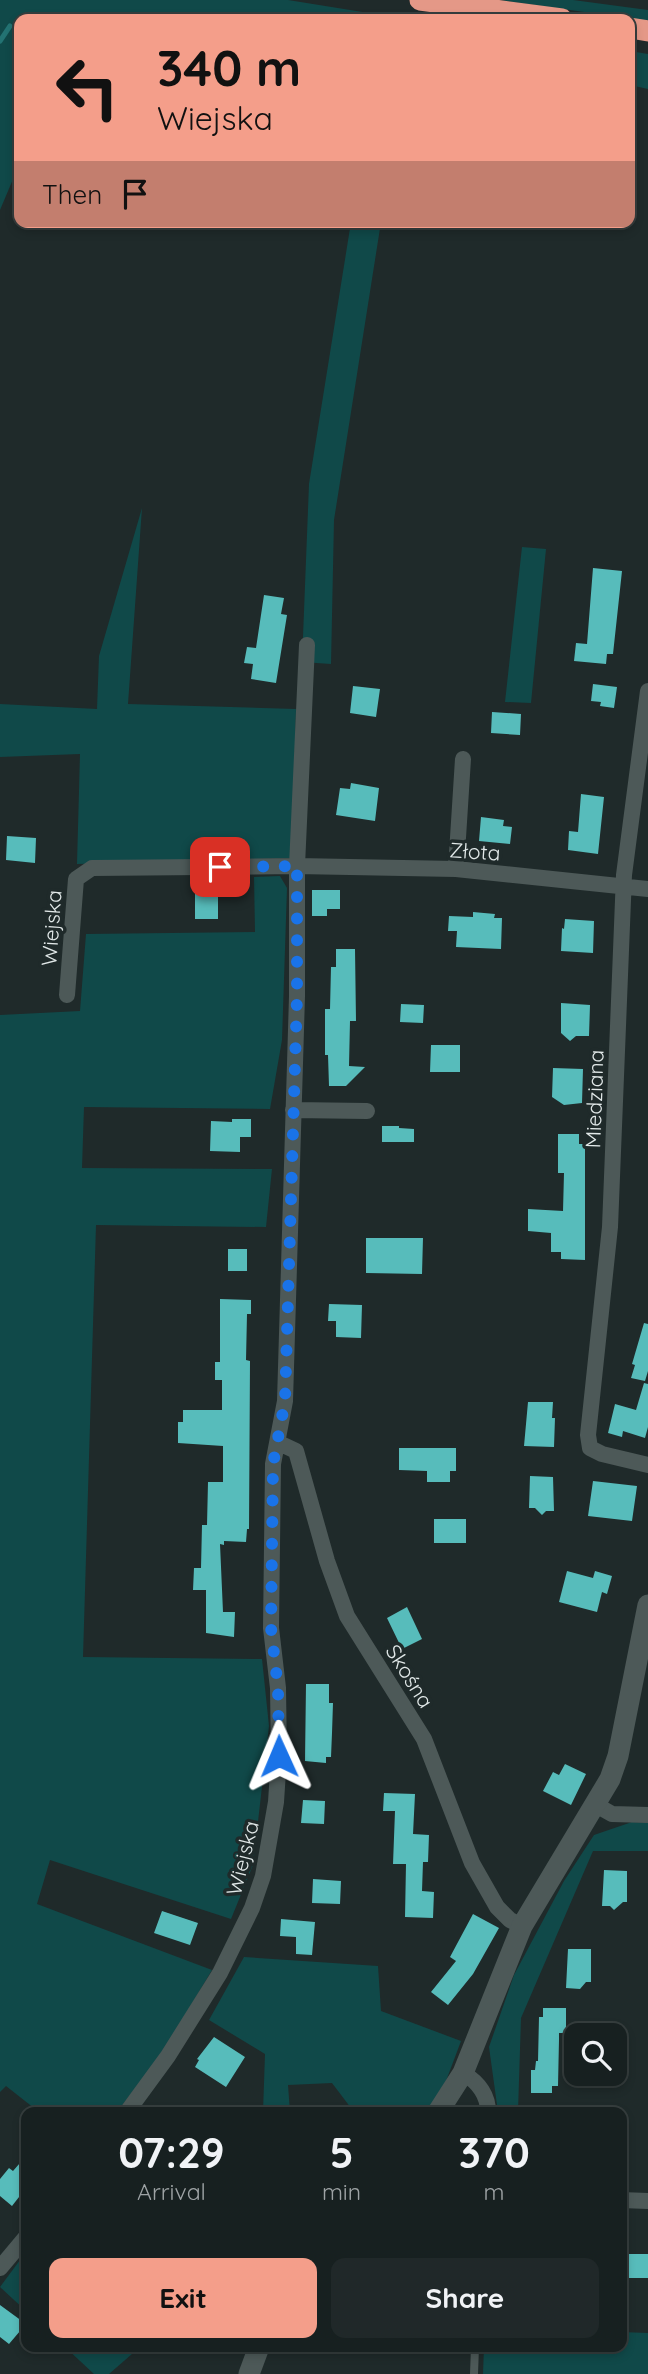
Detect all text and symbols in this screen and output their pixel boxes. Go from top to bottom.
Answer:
text: 340 m [157,37,301,98]
icon: left [42,42,133,133]
text: Wiejska [157,98,273,138]
icon: arrive [116,175,154,213]
text: Then [42,178,102,211]
street label: Złota [449,836,501,866]
pin [190,837,250,897]
icon: arrive [201,848,239,886]
street label: Wiejska [35,889,67,967]
street label: Miedziana [579,1049,609,1149]
street label: Skośna [380,1639,440,1713]
position arrow [242,1719,316,1793]
street label: Wiejska [220,1818,264,1898]
map controls [564,2023,627,2086]
button: search [564,2023,627,2086]
text: 07:29 [118,2126,225,2179]
text: 5 [329,2126,354,2179]
text: 370 [458,2126,530,2179]
text: Arrival [137,2177,206,2206]
text: min [322,2177,361,2206]
text: m [484,2177,505,2206]
button: Exit [49,2258,317,2338]
button: Share [331,2258,599,2338]

